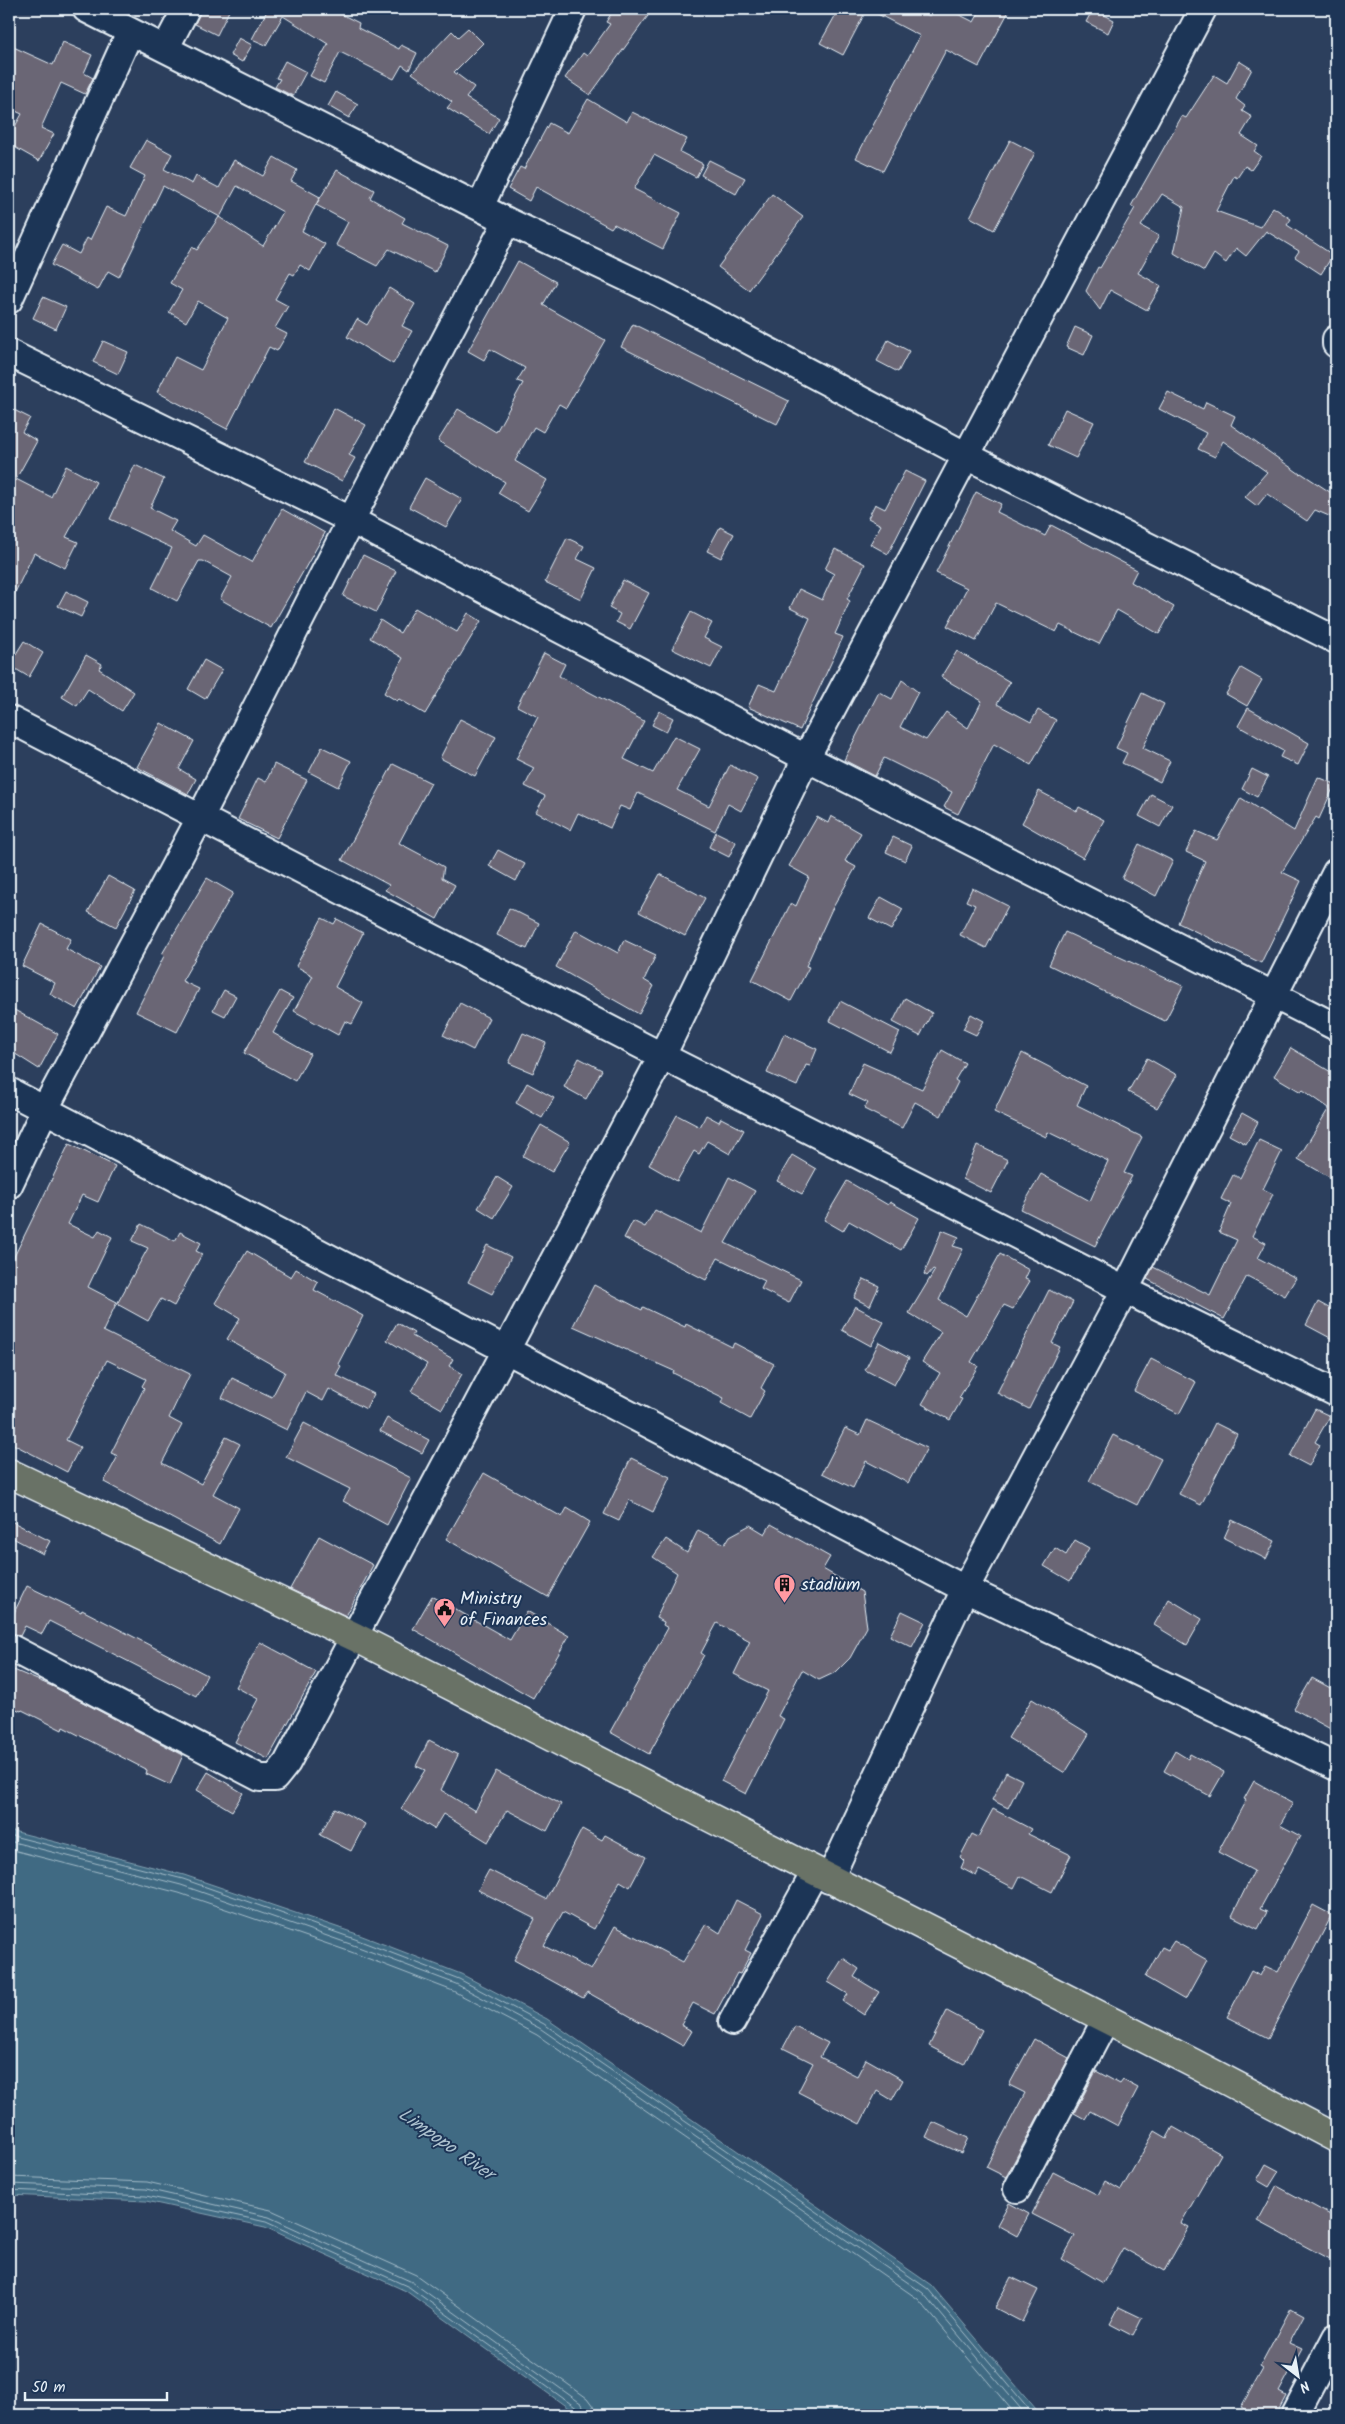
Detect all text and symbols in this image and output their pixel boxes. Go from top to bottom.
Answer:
place label: stadium [801,1571,860,1600]
building icon: stadium [773,1572,797,1603]
place label: Ministry of Finances [460,1585,548,1635]
public building icon: Ministry of Finances [432,1596,456,1627]
water label: Limpopo River [392,2100,503,2191]
north arrow [1272,2352,1322,2402]
scale bar [25,2369,168,2401]
text: N [1295,2375,1314,2398]
text: 50 m [32,2376,66,2400]

